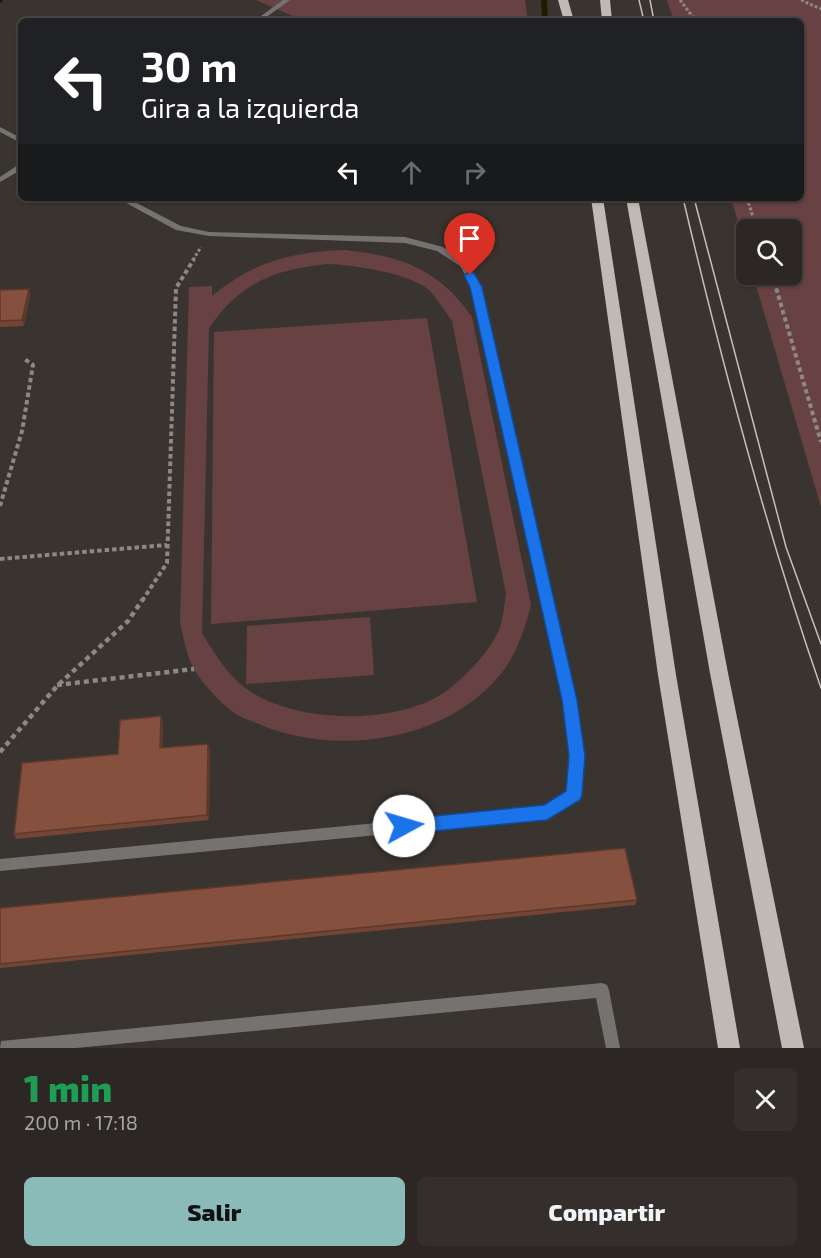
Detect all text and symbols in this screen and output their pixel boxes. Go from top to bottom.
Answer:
text: 30 m [141,40,237,90]
icon: left [42,42,120,120]
text: Gira a la izquierda [141,91,359,123]
icon: left [332,156,365,189]
icon: ahead [395,156,428,189]
icon: right [458,156,491,189]
pin [444,213,495,275]
map controls [736,219,802,285]
button: search [736,219,802,285]
icon: arrive [453,222,486,255]
position arrow [372,794,436,858]
text: 1 min [24,1066,112,1109]
button: close [734,1068,797,1131]
text: 200 m · 17:18 [24,1110,138,1134]
button: Salir [24,1177,405,1246]
button: Compartir [417,1177,797,1246]

